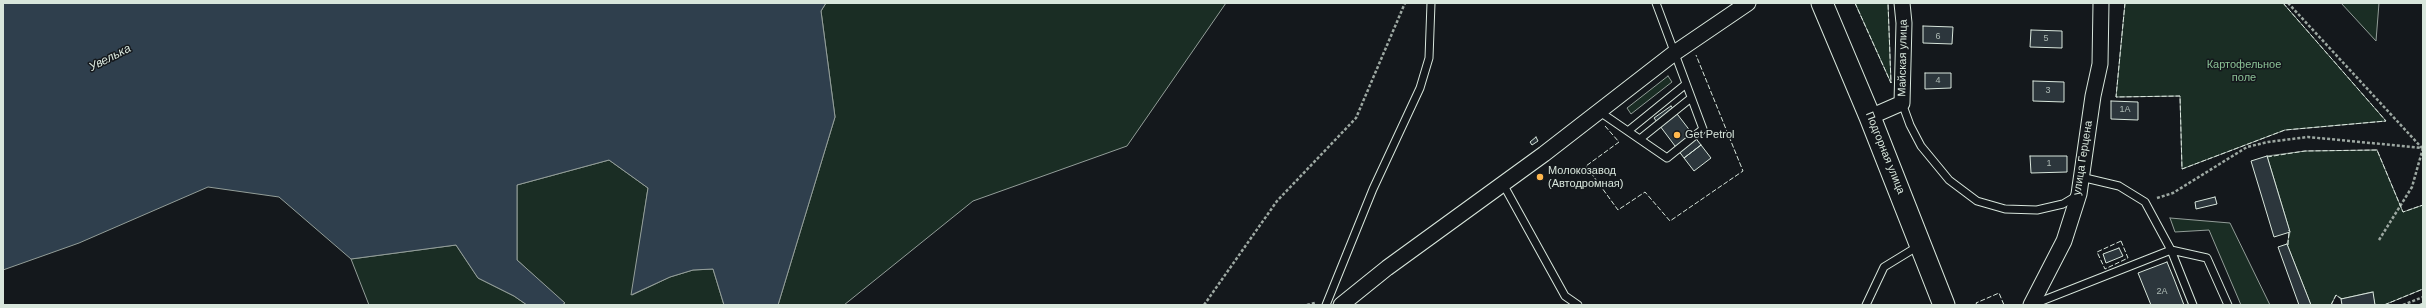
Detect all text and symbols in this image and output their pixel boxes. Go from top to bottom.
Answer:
street label: Майская улица [1896,19,1910,97]
house number: 6 [1935,32,1941,42]
house number: 5 [2043,34,2049,44]
water label: Увелька [87,41,133,75]
park label: Картофельное поле [2207,58,2281,84]
house number: 4 [1935,76,1941,86]
house number: 3 [2045,86,2051,96]
house number: 1А [2119,105,2131,115]
street label: Подгорная улица [1862,110,1908,196]
street label: улица Герцена [2071,120,2095,196]
place label: Get Petrol [1685,128,1735,142]
marker: Get Petrol [1672,130,1682,140]
house number: 1 [2046,159,2052,169]
place label: Молокозавод (Автодромная) [1548,164,1623,190]
marker: Молокозавод (Автодромная) [1535,172,1545,182]
house number: 2А [2156,287,2168,297]

